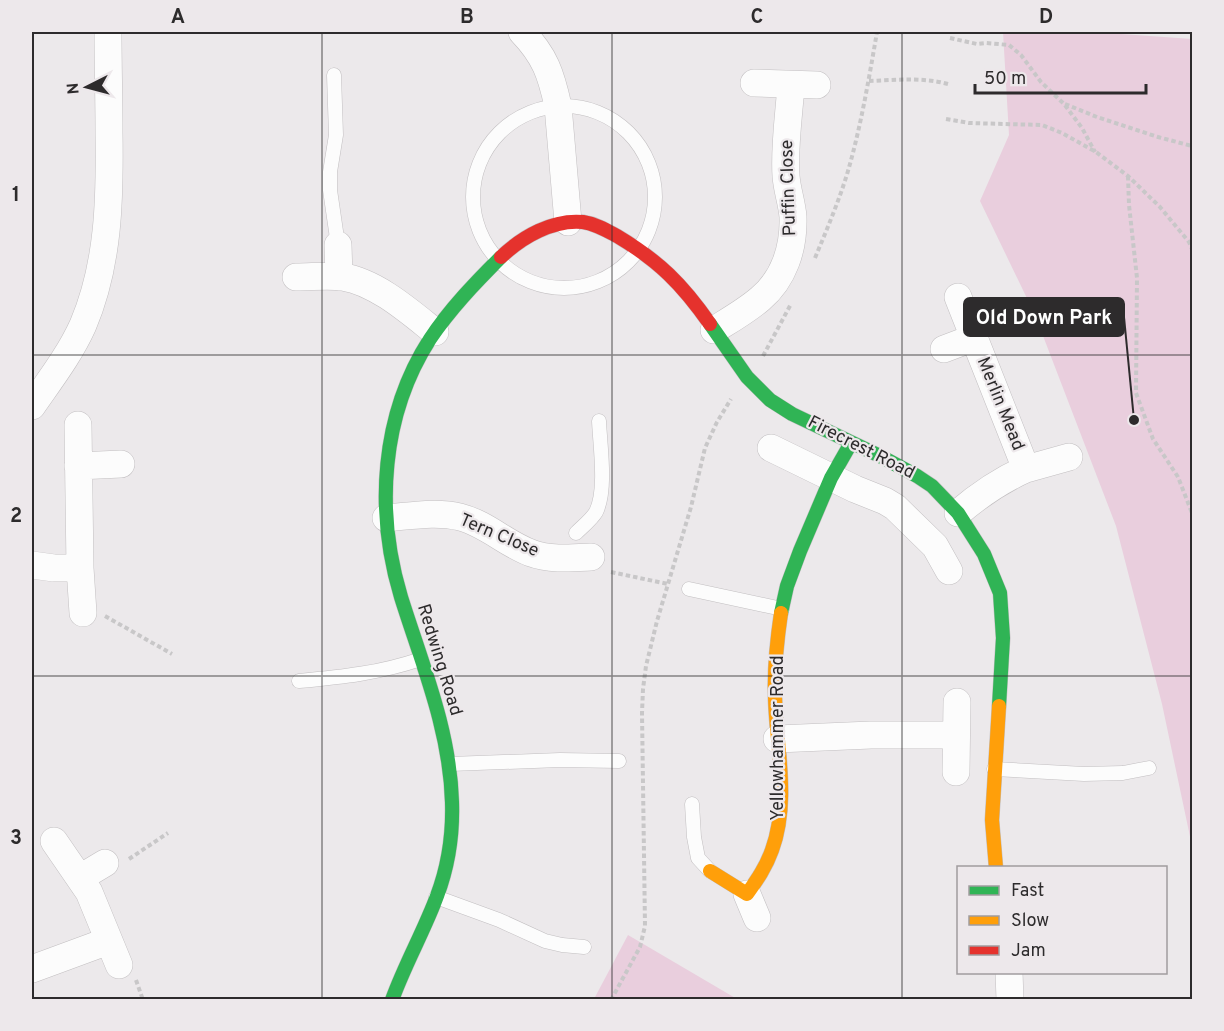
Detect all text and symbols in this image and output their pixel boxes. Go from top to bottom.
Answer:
text: A [171,5,185,31]
text: B [460,5,474,31]
text: C [751,5,763,31]
text: D [1039,5,1053,31]
north arrow [57,57,117,117]
scale bar [975,57,1146,95]
text: 50 m [984,68,1026,91]
text: N [64,82,85,95]
street label: Puffin Close [776,139,802,237]
text: 1 [12,183,20,209]
callout: Old Down Park [964,298,1124,336]
text: Old Down Park [976,306,1112,332]
street label: Merlin Mead [971,354,1029,454]
street label: Firecrest Road [804,411,918,485]
text: 2 [10,504,22,530]
street label: Tern Close [456,509,542,563]
street label: Redwing Road [411,601,467,719]
street label: Yellowhammer Road [767,655,790,821]
text: 3 [10,826,22,852]
legend [957,866,1167,974]
text: Fast [1011,880,1044,903]
text: Slow [1011,910,1049,933]
text: Jam [1011,940,1046,963]

